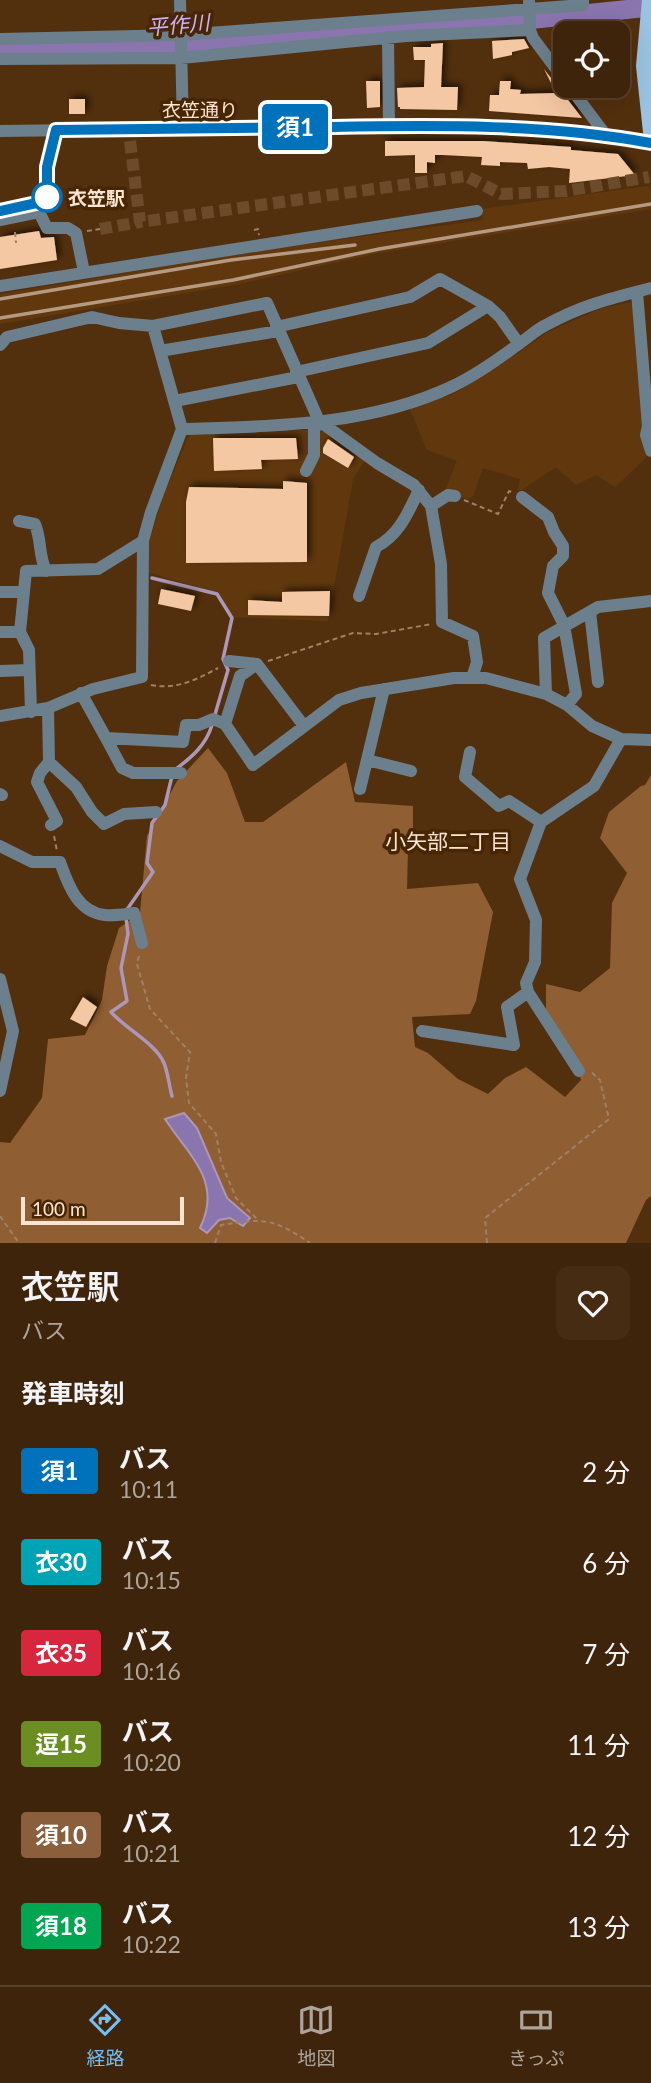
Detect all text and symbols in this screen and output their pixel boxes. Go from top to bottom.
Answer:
water label: 平作川 [146,9,212,39]
map controls [553,21,630,98]
button: locate [553,21,630,98]
street label: 衣笠通り [162,98,238,121]
line badge: 須1 [264,104,326,150]
text: 須1 [276,112,314,141]
marker: 衣笠駅 [32,182,62,212]
place label: 衣笠駅 [68,186,125,209]
district label: 小矢部二丁目 [385,828,511,853]
scale bar [21,1194,184,1226]
text: 100 m [32,1197,86,1220]
text: 衣笠駅 [21,1266,120,1306]
button: heart [556,1266,630,1340]
text: バス [21,1316,67,1344]
text: 発車時刻 [21,1377,125,1409]
text: バス [119,1442,171,1474]
text: 須1 [41,1456,78,1485]
text: 2 分 [582,1456,630,1488]
text: 10:11 [119,1475,178,1503]
text: バス [122,1533,174,1565]
text: 衣30 [35,1547,87,1576]
text: 6 分 [582,1547,630,1579]
text: 10:15 [122,1566,181,1594]
text: バス [122,1624,174,1656]
text: 衣35 [35,1638,87,1667]
text: 7 分 [582,1638,630,1670]
text: 10:16 [122,1657,181,1685]
text: バス [122,1715,174,1747]
text: 逗15 [35,1729,87,1758]
text: 11 分 [567,1729,630,1761]
text: 10:20 [122,1748,181,1776]
text: バス [122,1806,174,1838]
text: 須10 [35,1820,87,1849]
text: 12 分 [567,1820,630,1852]
text: 10:21 [122,1839,181,1867]
text: バス [122,1897,174,1929]
text: 須18 [35,1911,87,1940]
text: 13 分 [567,1911,630,1943]
text: 10:22 [122,1930,181,1958]
tab: 経路 [86,2001,124,2070]
tab: 地図 [297,2001,335,2070]
tab: きっぷ [508,2001,565,2070]

